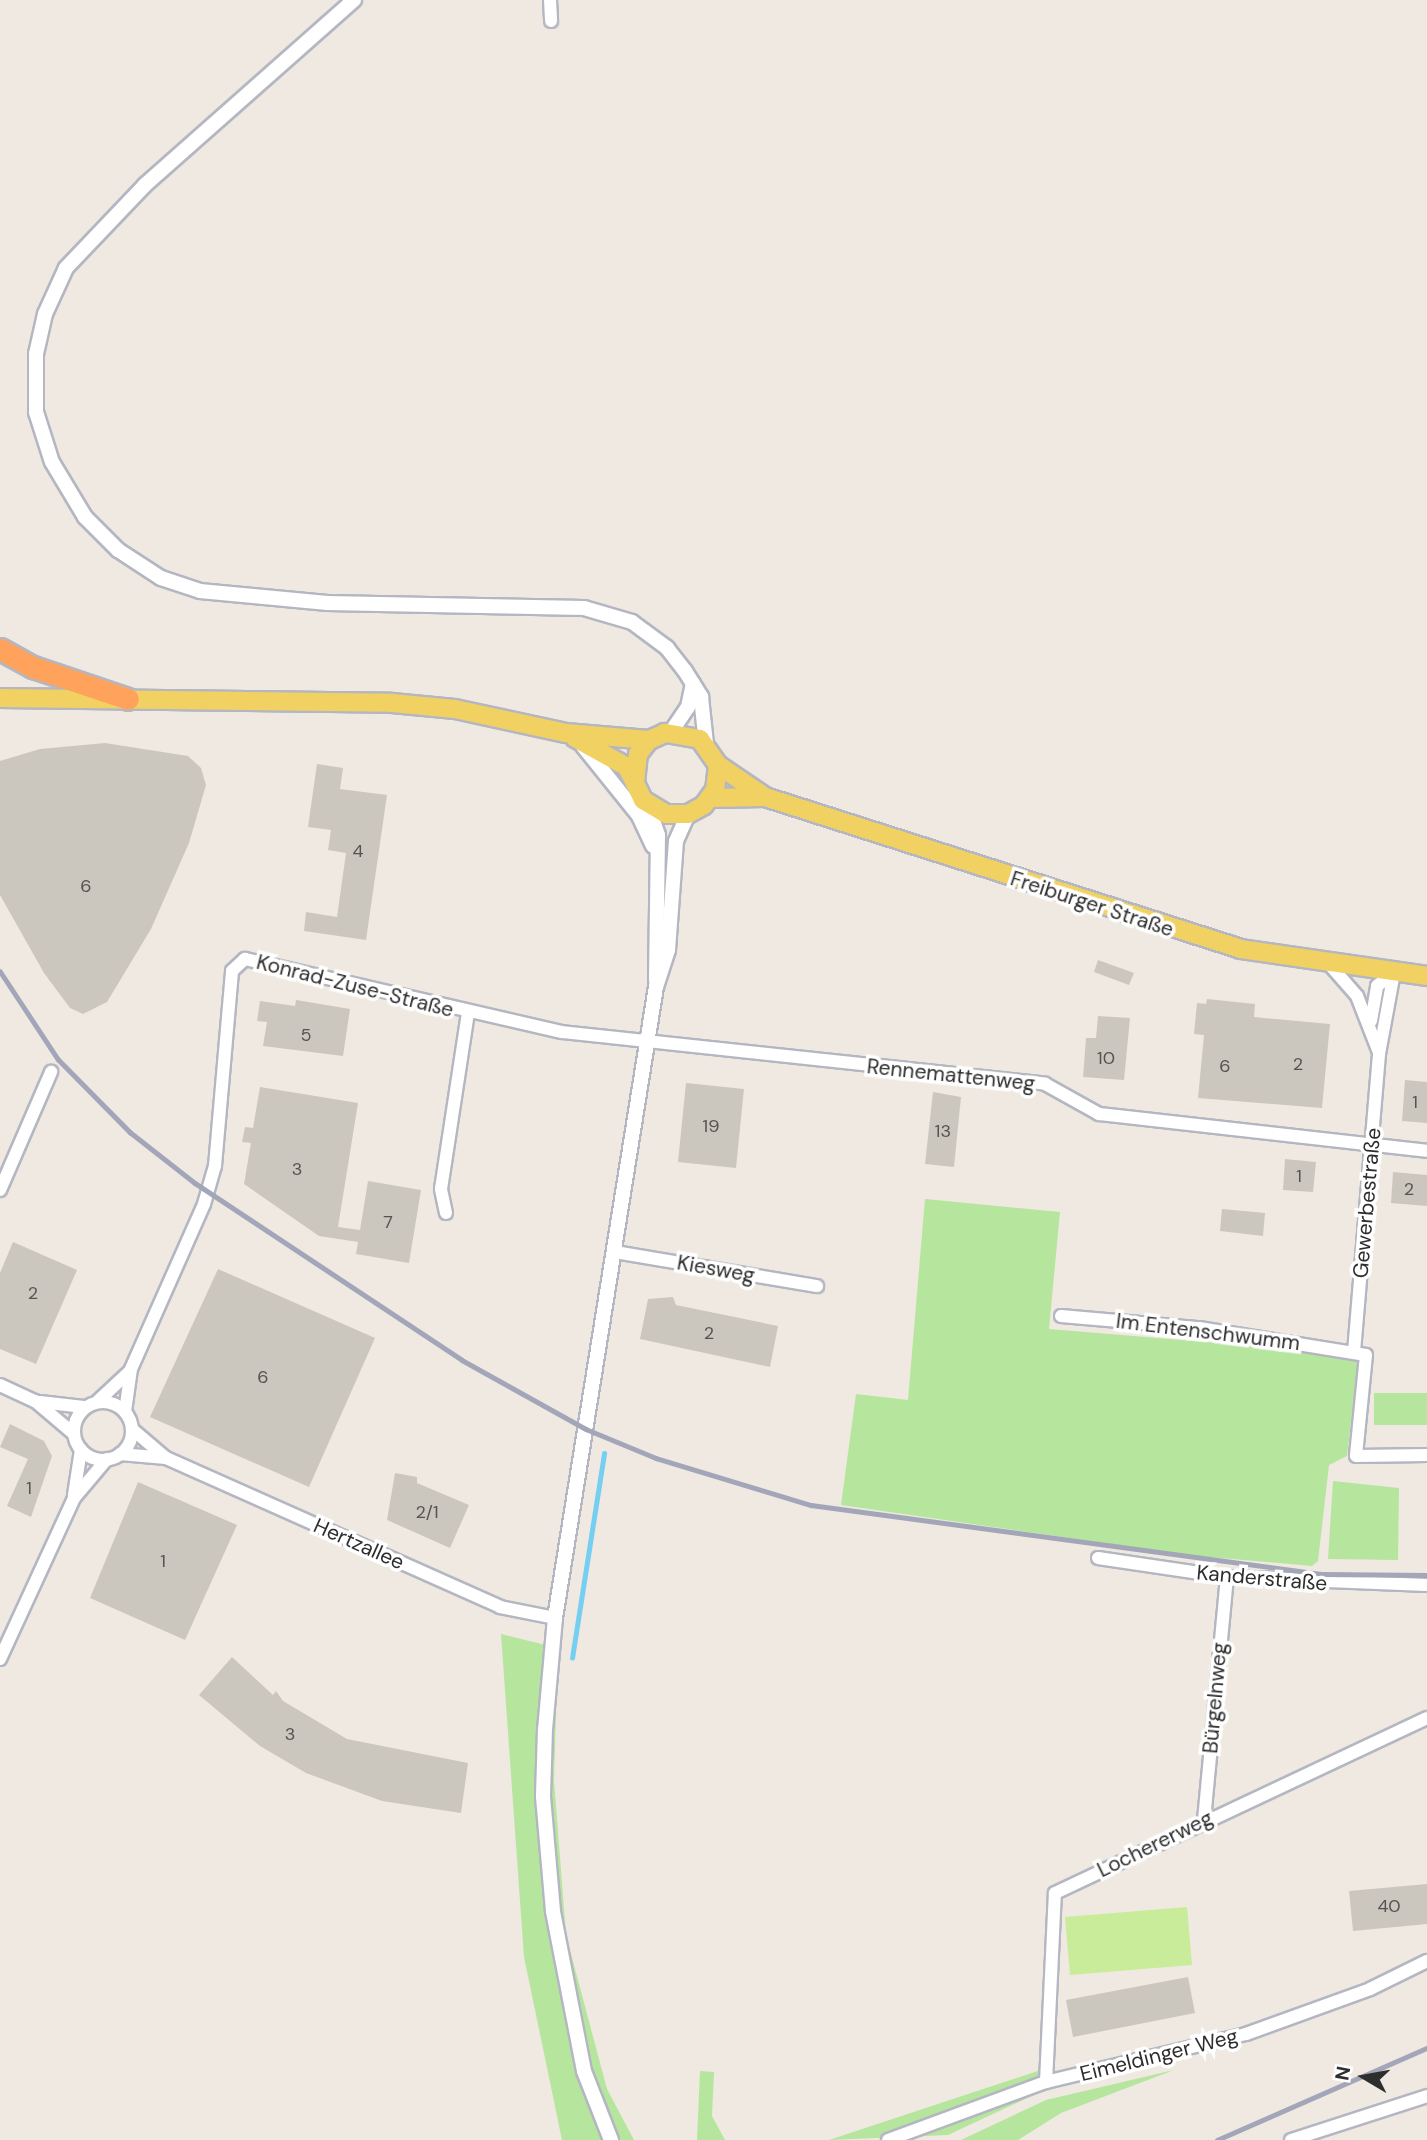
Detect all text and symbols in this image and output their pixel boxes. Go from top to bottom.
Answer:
house number: 4 [353,840,363,862]
street label: Freiburger Straße [1007,866,1177,942]
house number: 6 [80,875,92,897]
street label: Konrad-Zuse-Straße [254,949,456,1023]
house number: 5 [301,1024,311,1046]
house number: 10 [1097,1047,1115,1069]
house number: 2 [1293,1053,1303,1075]
street label: Rennemattenweg [866,1054,1036,1096]
house number: 6 [1219,1055,1231,1077]
house number: 1 [1412,1091,1418,1113]
house number: 19 [703,1115,719,1137]
house number: 13 [935,1120,951,1142]
street label: Gewerbestraße [1348,1127,1386,1279]
house number: 3 [292,1158,302,1180]
house number: 1 [1296,1165,1302,1187]
house number: 2 [1404,1178,1414,1200]
house number: 7 [383,1211,393,1233]
street label: Kiesweg [675,1250,757,1288]
house number: 2 [28,1282,38,1304]
street label: Im Entenschwumm [1115,1308,1301,1356]
house number: 2 [704,1322,714,1344]
house number: 6 [257,1366,269,1388]
house number: 1 [26,1477,32,1499]
house number: 2/1 [415,1501,439,1523]
street label: Hertzallee [310,1513,408,1575]
house number: 1 [160,1550,166,1572]
street label: Kanderstraße [1196,1560,1328,1596]
street label: Bürgelnweg [1198,1641,1232,1755]
house number: 3 [285,1723,295,1745]
street label: Lochererweg [1093,1805,1217,1883]
house number: 40 [1377,1895,1401,1917]
street label: Eimeldinger Weg [1077,2023,1241,2087]
north arrow [1329,2042,1399,2112]
text: N [1329,2064,1356,2082]

